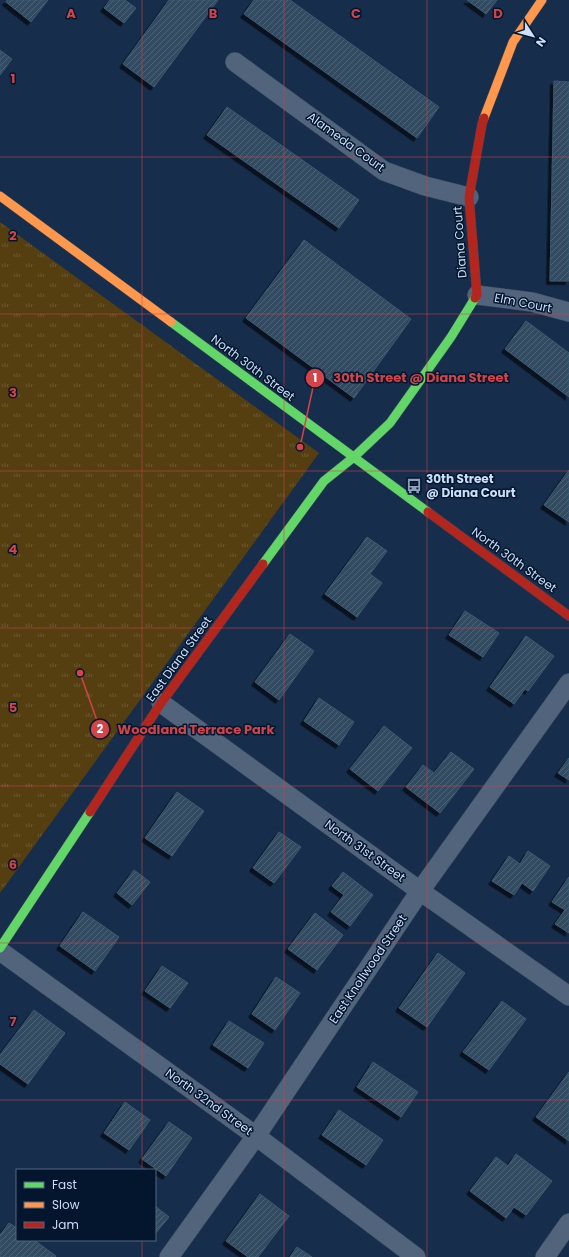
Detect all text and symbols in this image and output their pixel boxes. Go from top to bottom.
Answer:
text: A [66,4,76,23]
text: B [209,4,218,23]
text: C [351,4,361,23]
text: D [493,4,503,23]
north arrow [513,16,553,56]
text: N [532,34,550,50]
text: 1 [11,69,15,88]
street label: Alameda Court [304,108,388,175]
street label: Diana Court [449,206,470,279]
text: 2 [9,226,17,245]
street label: Elm Court [493,289,553,316]
street label: North 30th Street [208,330,299,405]
callout: 30th Street @ Diana Street [305,365,516,390]
text: 30th Street @ Diana Street [333,368,509,387]
text: 1 [313,369,317,386]
text: 3 [9,383,17,402]
place label: 30th Street @ Diana Court [426,470,516,501]
bus stop icon: 30th Street @ Diana Court [405,477,423,495]
street label: North 30th Street [469,523,560,596]
text: 4 [9,540,18,559]
street label: East Diana Street [142,613,215,705]
text: 5 [9,698,17,717]
callout: Woodland Terrace Park [90,717,283,742]
text: 2 [97,720,104,737]
text: Woodland Terrace Park [118,720,274,739]
street label: North 31st Street [322,816,409,886]
text: 6 [9,855,17,874]
street label: East Knollwood Street [325,911,410,1027]
text: 7 [10,1012,17,1031]
street label: North 32nd Street [162,1064,256,1139]
legend [16,1169,156,1241]
text: Fast [52,1176,77,1193]
text: Slow [52,1196,80,1213]
text: Jam [52,1216,79,1233]

